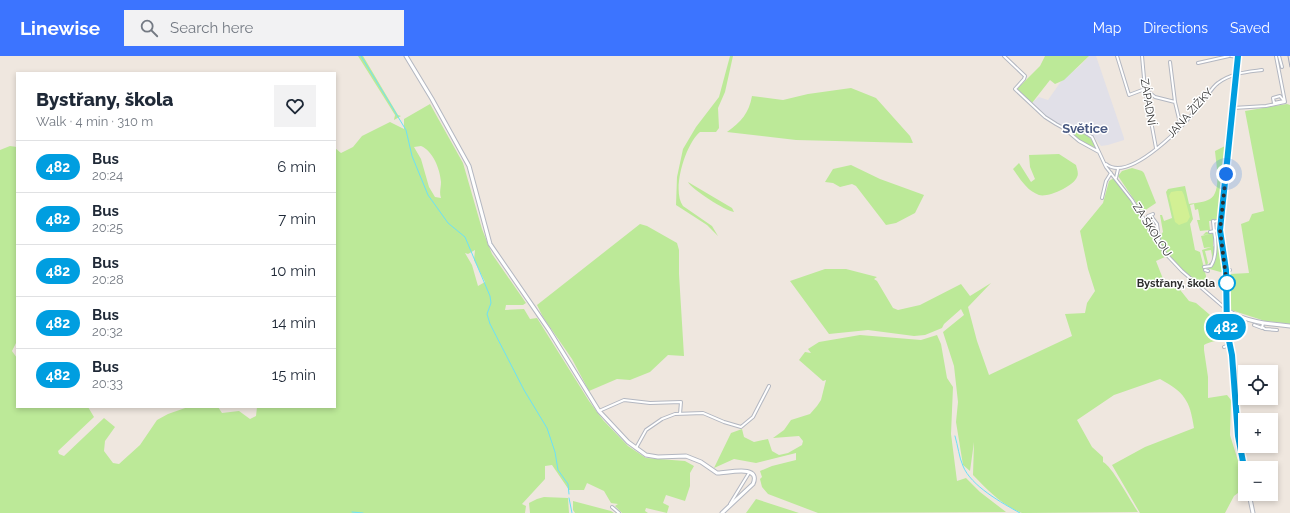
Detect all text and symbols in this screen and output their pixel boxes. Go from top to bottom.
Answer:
search box [124,10,404,46]
text: Linewise [20,17,100,39]
icon: search [138,17,160,39]
text: Search here [170,19,253,37]
text: Map [1093,20,1121,36]
text: Directions [1143,20,1208,36]
text: Saved [1230,20,1270,36]
street label: ZÁPADNÍ [1138,78,1159,127]
button: heart [274,85,316,127]
street label: JANA ŽIŽKY [1164,85,1215,140]
text: Bystřany, škola [36,88,174,110]
text: Walk · 4 min · 310 m [36,114,153,129]
district label: Světice [1062,121,1108,136]
text: Bus [92,150,119,168]
text: 6 min [277,158,316,176]
text: 482 [46,159,70,175]
your location [1216,164,1236,184]
text: 20:24 [92,168,123,183]
street label: ZA ŠKOLOU [1130,200,1175,259]
text: Bus [92,202,119,220]
text: 7 min [278,210,316,228]
text: 482 [46,211,70,227]
text: 20:25 [92,220,123,235]
text: Bus [92,254,119,272]
text: 10 min [271,262,316,280]
text: 482 [46,263,70,279]
text: 20:28 [92,272,124,287]
marker: Bystřany, škola [1218,274,1236,292]
place label: Bystřany, škola [1137,277,1215,290]
text: Bus [92,306,119,324]
text: 14 min [272,314,316,332]
line badge: 482 [1203,314,1249,340]
text: 482 [46,315,70,331]
text: 482 [1214,319,1238,335]
text: 20:32 [92,324,123,339]
text: Bus [92,358,119,376]
map controls [1238,365,1278,501]
button: locate [1238,365,1278,405]
text: 15 min [272,366,316,384]
text: 482 [46,367,70,383]
text: 20:33 [92,376,123,391]
button: + [1238,413,1278,453]
button: − [1238,461,1278,501]

